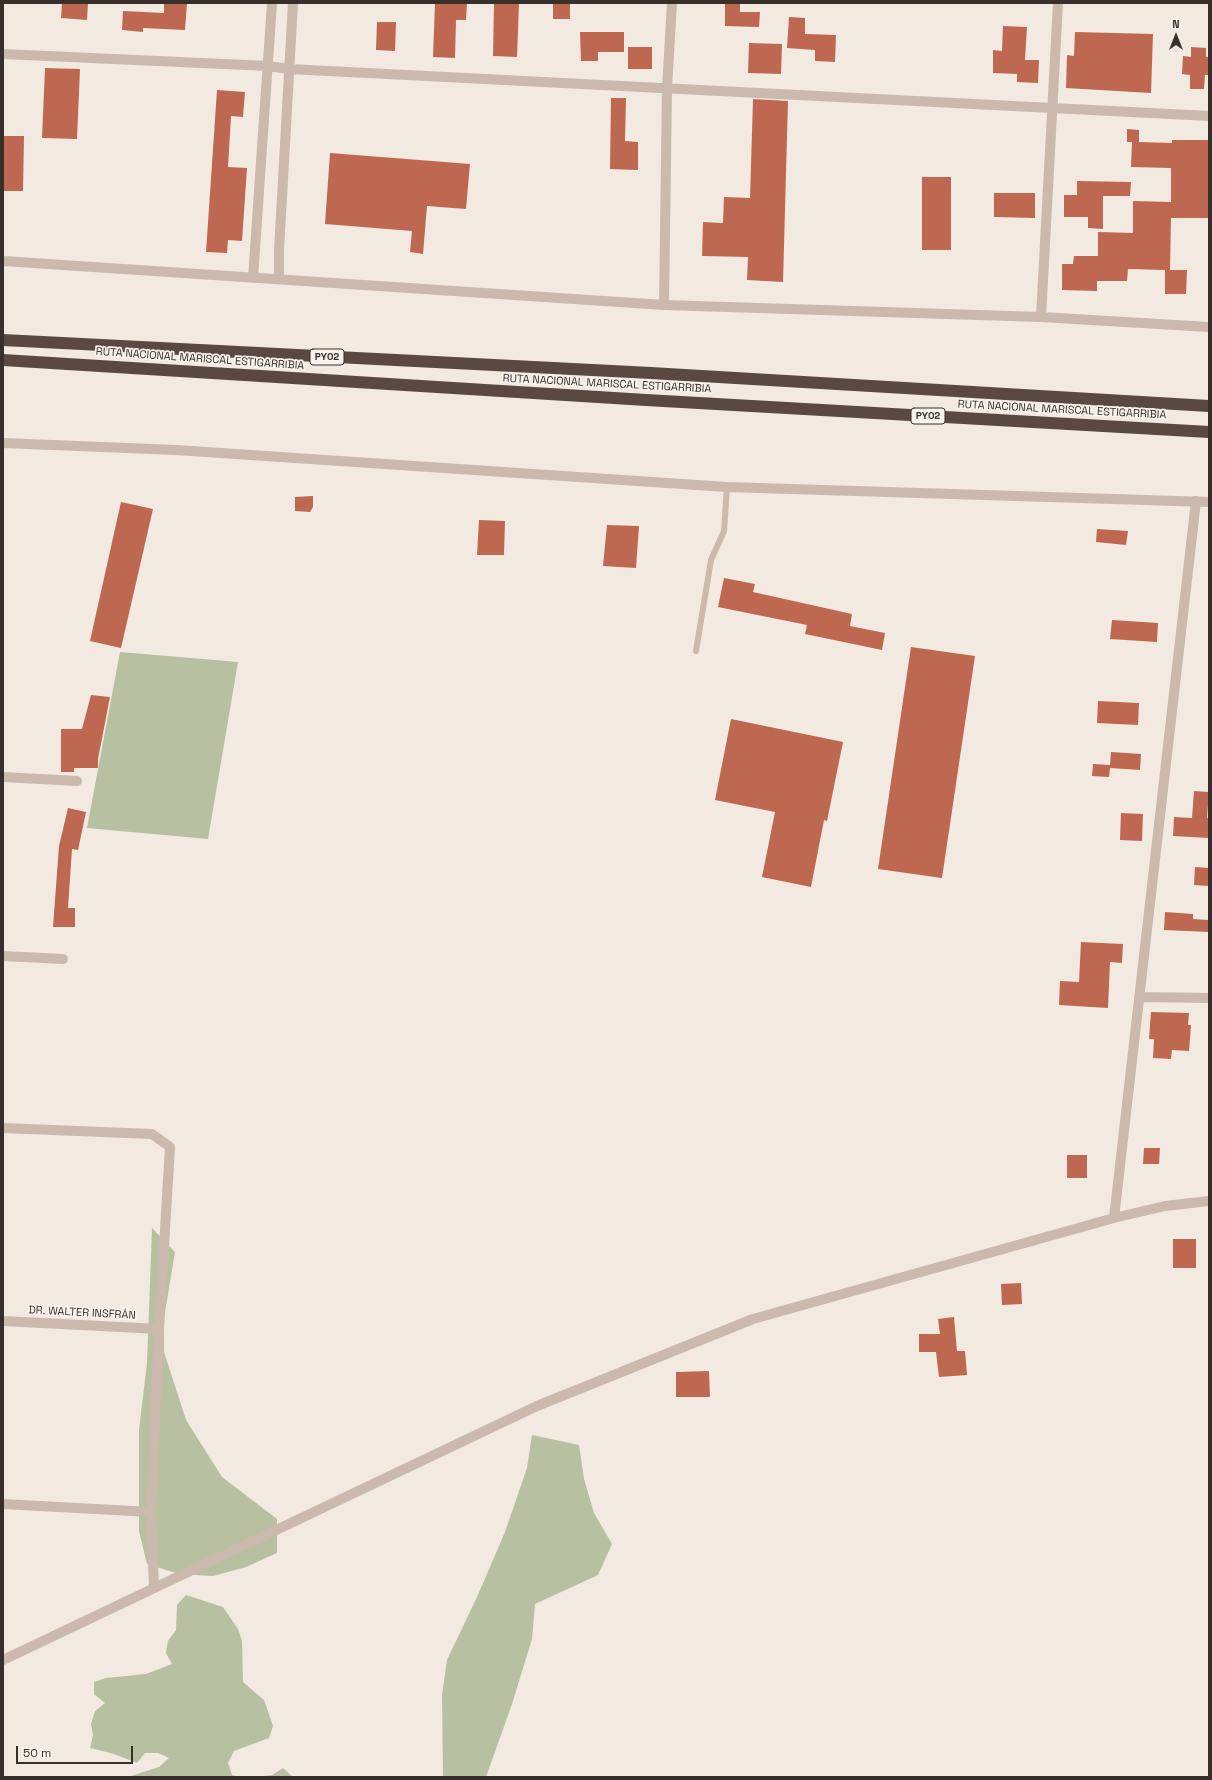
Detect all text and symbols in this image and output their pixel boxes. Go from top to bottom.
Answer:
north arrow [1156,16,1196,56]
text: N [1172,17,1180,31]
street label: RUTA NACIONAL MARISCAL ESTIGARRIBIA [95,345,305,373]
road number: PY02 [310,349,344,365]
street label: RUTA NACIONAL MARISCAL ESTIGARRIBIA [502,372,712,396]
street label: RUTA NACIONAL MARISCAL ESTIGARRIBIA [957,398,1167,422]
road number: PY02 [911,408,945,424]
street label: DR. WALTER INSFRÁN [28,1304,136,1322]
scale bar [18,1738,135,1764]
text: 50 m [23,1745,51,1761]

